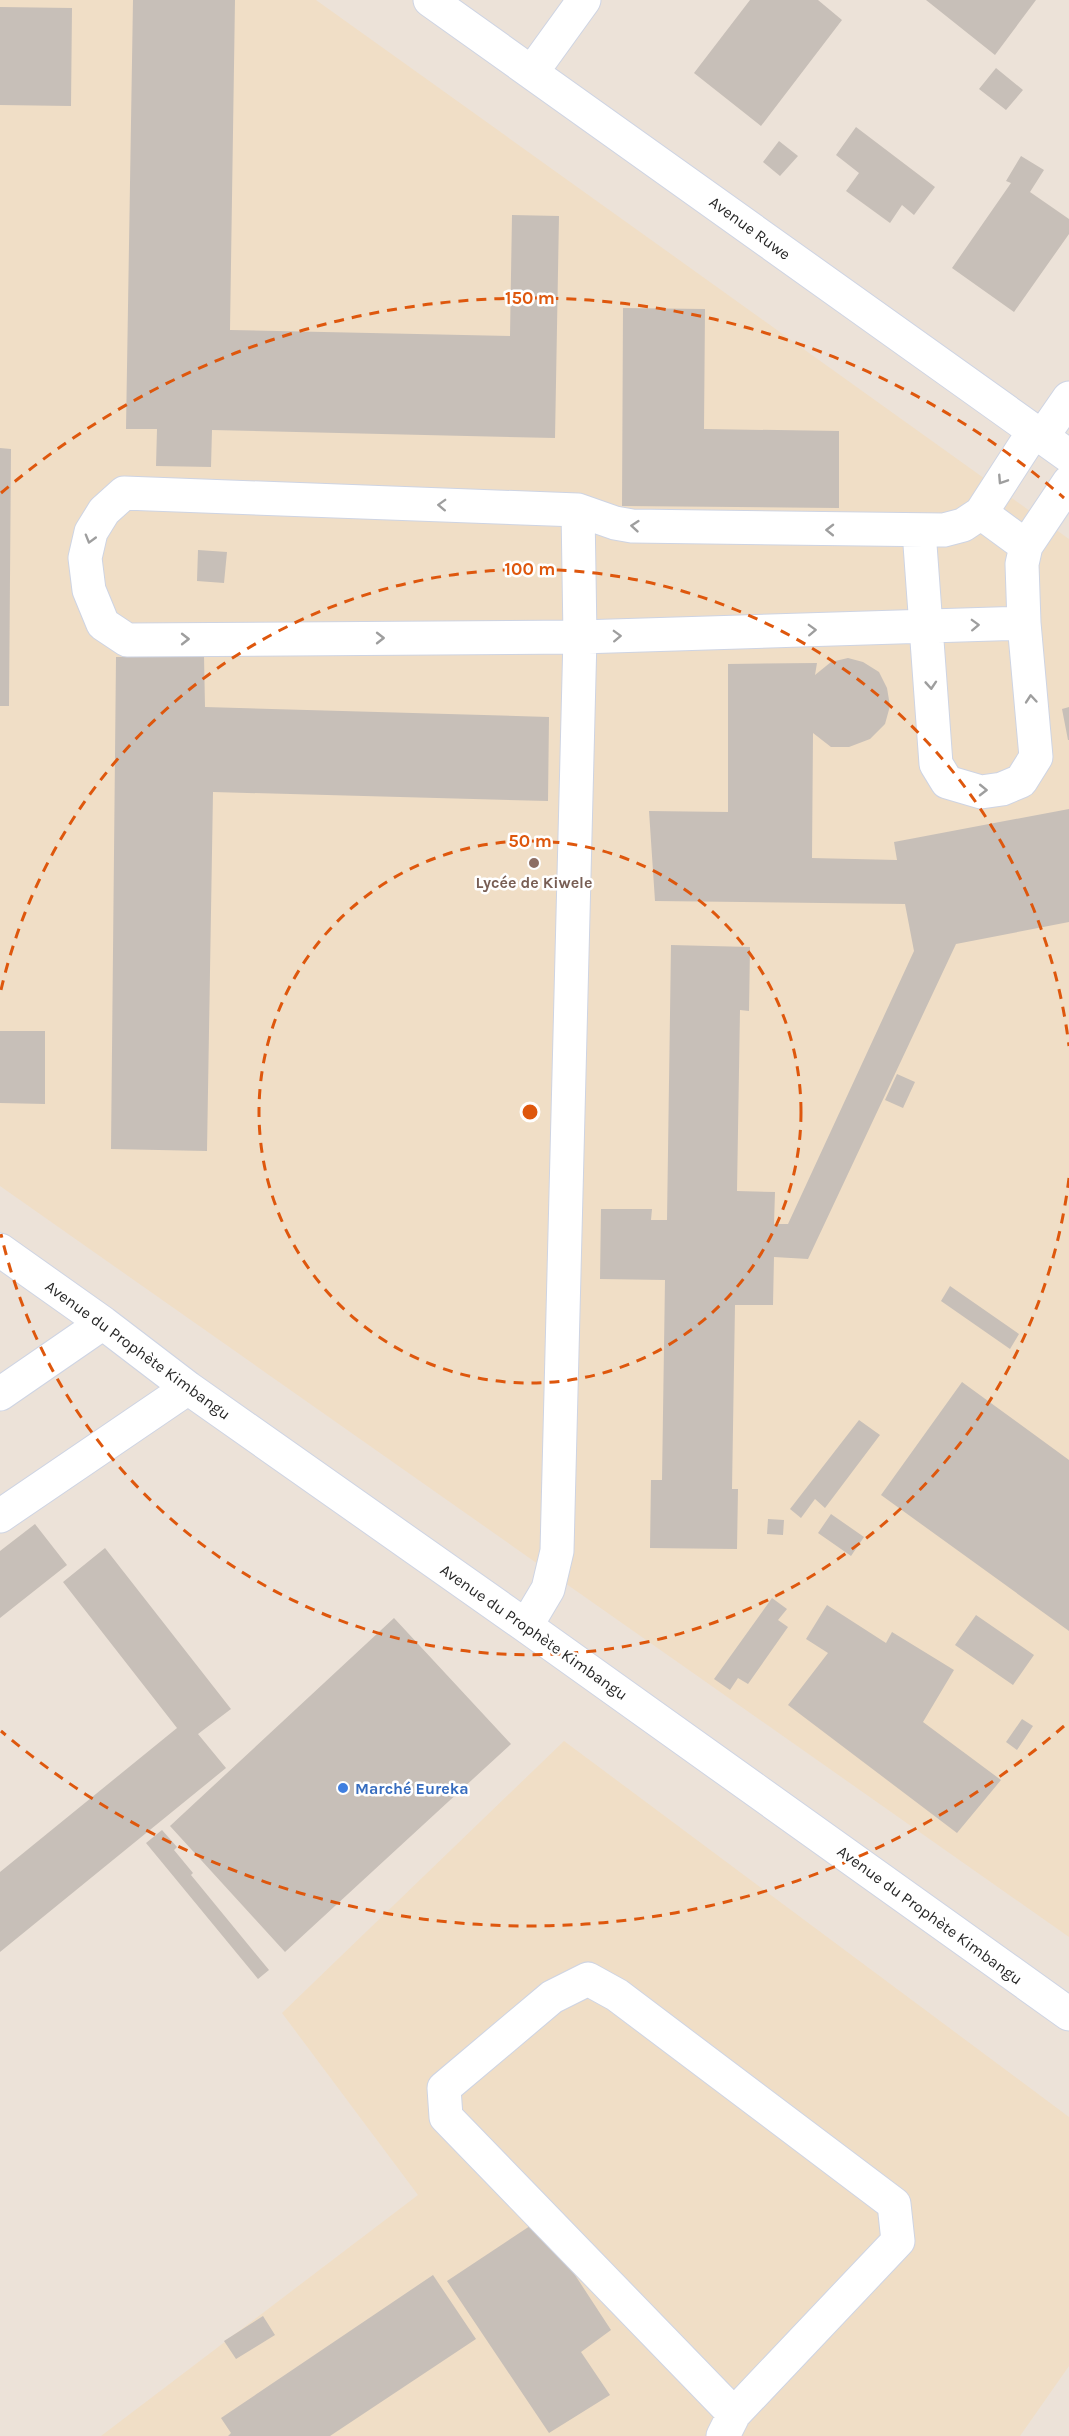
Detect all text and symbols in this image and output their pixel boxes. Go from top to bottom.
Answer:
street label: Avenue Ruwe [706,192,794,264]
text: 150 m [505,287,555,309]
one-way arrow [998,473,1009,484]
one-way arrow [438,499,447,512]
one-way arrow [630,519,639,532]
one-way arrow [825,523,834,536]
one-way arrow [85,533,97,544]
text: 100 m [505,558,555,580]
one-way arrow [971,618,980,631]
one-way arrow [808,623,817,636]
one-way arrow [613,629,622,642]
one-way arrow [376,632,385,644]
one-way arrow [181,633,190,645]
one-way arrow [924,680,937,689]
one-way arrow [1025,694,1038,703]
one-way arrow [979,784,988,796]
text: 50 m [508,830,552,852]
marker: Lycée de Kiwele [527,856,541,870]
place label: Lycée de Kiwele [476,873,592,892]
centre of rings [520,1102,540,1122]
street label: Avenue du Prophète Kimbangu [42,1276,234,1424]
street label: Avenue du Prophète Kimbangu [437,1560,631,1704]
place label: Marché Eureka [355,1779,469,1798]
marker: Marché Eureka [336,1781,350,1795]
street label: Avenue du Prophète Kimbangu [834,1841,1026,1989]

